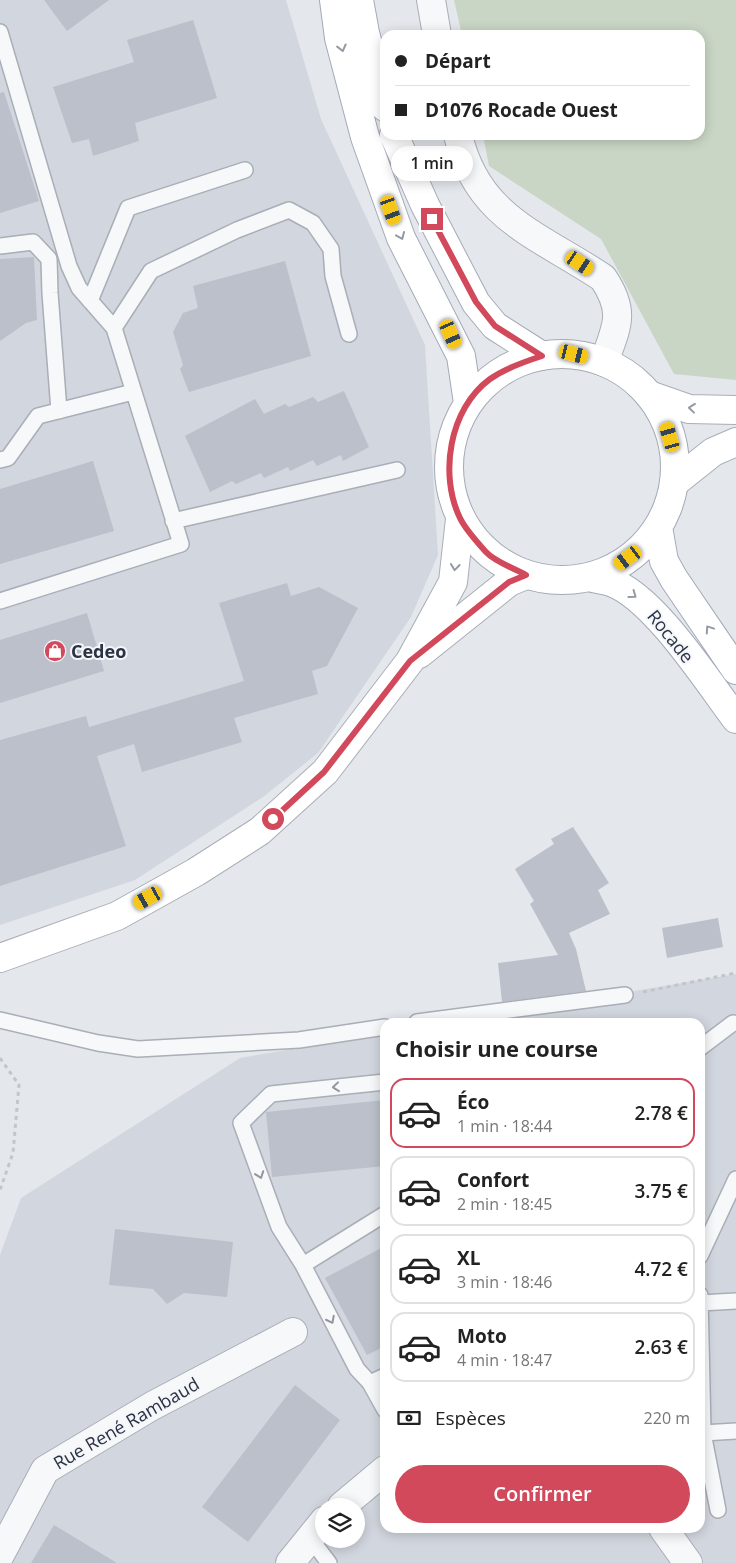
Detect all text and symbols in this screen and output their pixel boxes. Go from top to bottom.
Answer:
one-way arrow [336,44,347,53]
text: Départ [425,48,491,74]
text: D1076 Rocade Ouest [425,97,618,123]
callout: 1 min [391,146,473,182]
text: 1 min [410,152,454,174]
car [378,193,403,227]
route end [421,208,443,230]
one-way arrow [394,231,405,240]
car [563,248,596,278]
car [438,317,463,351]
car [557,343,590,365]
one-way arrow [687,403,695,414]
car [658,421,681,453]
car [611,543,644,573]
one-way arrow [450,564,461,572]
one-way arrow [627,589,637,598]
street label: Rocade [642,604,700,668]
one-way arrow [706,626,715,635]
shop icon: Cedeo [43,639,67,663]
place label: Cedeo [71,639,126,663]
route start [262,808,284,830]
car [131,884,164,912]
text: Choisir une course [395,1033,598,1063]
one-way arrow [332,1081,340,1092]
text: Éco [457,1089,489,1115]
icon: car [397,1091,442,1136]
text: 2.78 € [634,1100,688,1126]
text: 1 min · 18:44 [457,1115,552,1137]
text: Confort [457,1167,529,1193]
icon: car [397,1169,442,1214]
one-way arrow [254,1170,264,1178]
text: 3.75 € [634,1178,688,1204]
text: 2 min · 18:45 [457,1193,552,1215]
text: XL [457,1245,480,1271]
icon: car [397,1247,442,1292]
text: 4.72 € [634,1256,688,1282]
text: 3 min · 18:46 [457,1271,552,1293]
one-way arrow [325,1315,335,1324]
text: Moto [457,1323,507,1349]
icon: car [397,1325,442,1370]
text: 2.63 € [634,1334,688,1360]
text: 4 min · 18:47 [457,1349,552,1371]
street label: Rue René Rambaud [49,1371,203,1475]
icon: cash [395,1404,423,1432]
text: Espèces [435,1405,506,1431]
text: 220 m [644,1407,690,1429]
button: Confirmer [395,1465,690,1523]
map controls [315,1498,365,1548]
button: layers [315,1498,365,1548]

